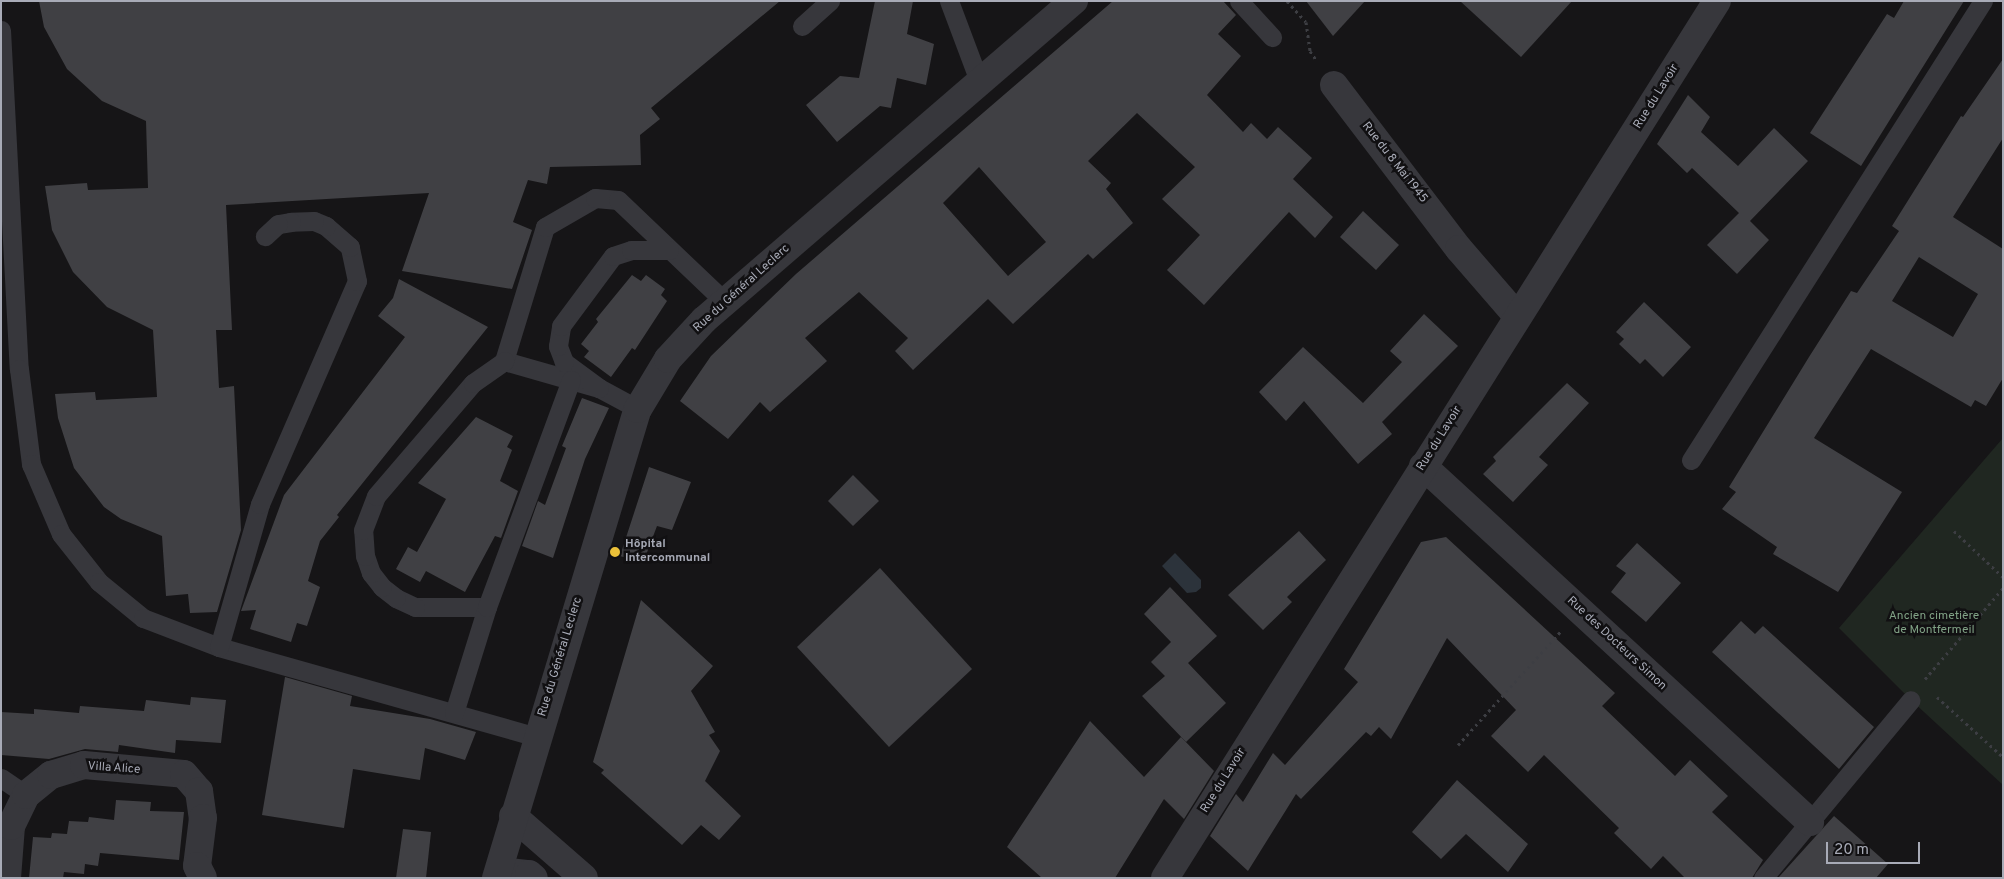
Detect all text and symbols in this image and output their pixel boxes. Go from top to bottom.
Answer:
street label: Rue du Lavoir [1631,62,1683,132]
street label: Rue du 8 Mai 1945 [1358,120,1430,206]
street label: Rue du Général Leclerc [691,242,793,336]
street label: Rue du Lavoir [1414,404,1466,474]
place label: Hôpital Intercommunal [625,538,710,566]
marker: Hôpital Intercommunal [609,546,621,558]
street label: Rue des Docteurs Simon [1563,594,1669,694]
street label: Rue du Général Leclerc [536,595,586,719]
park label: Ancien cimetière de Montfermeil [1889,610,1979,638]
street label: Rue du Lavoir [1198,746,1250,816]
street label: Villa Alice [87,760,141,778]
scale bar [1829,832,1923,864]
text: 20 m [1834,841,1869,860]

